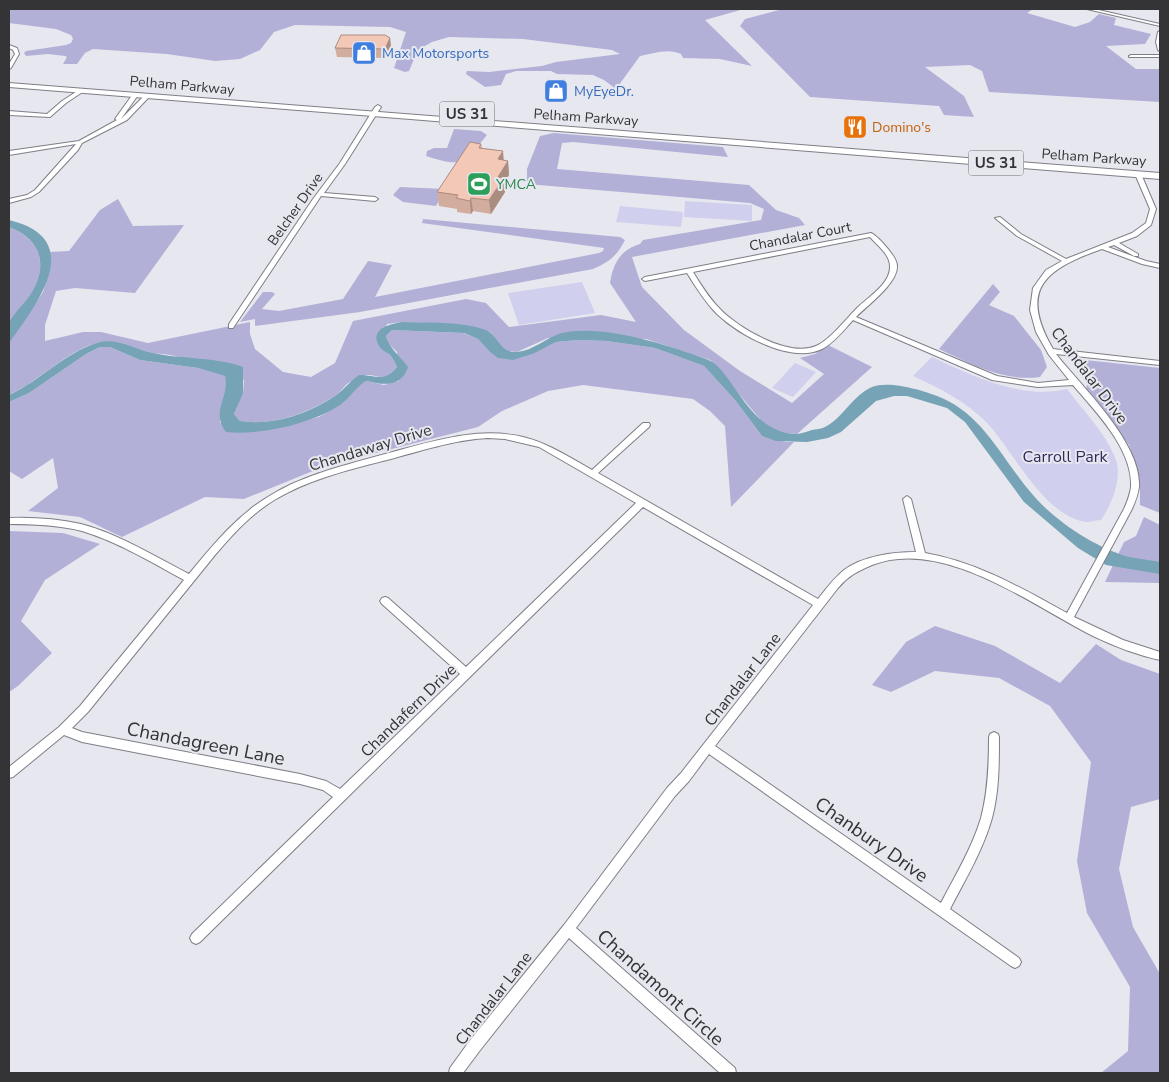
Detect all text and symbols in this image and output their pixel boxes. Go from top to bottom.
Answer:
shop icon: Max Motorsports [351,40,377,66]
place label: Max Motorsports [382,44,490,63]
street label: Pelham Parkway [129,71,236,100]
shop icon: MyEyeDr. [543,78,569,104]
place label: MyEyeDr. [574,82,634,101]
road number: US 31 [440,102,494,126]
street label: Pelham Parkway [533,104,640,131]
restaurant icon: Domino's [842,114,868,140]
place label: Domino's [872,118,931,137]
street label: Pelham Parkway [1041,144,1148,171]
road number: US 31 [968,150,1024,176]
street label: Belcher Drive [263,169,327,249]
sports icon: YMCA [466,171,492,197]
place label: YMCA [495,175,536,194]
street label: Chandalar Court [748,217,853,256]
street label: Chandalar Drive [1045,323,1133,429]
street label: Chandaway Drive [306,419,434,477]
park label: Carroll Park [1023,446,1108,468]
street label: Chandalar Lane [699,628,786,731]
street label: Chandafern Drive [356,659,462,762]
street label: Chandagreen Lane [125,716,287,772]
street label: Chanbury Drive [809,791,933,889]
street label: Chandamont Circle [591,924,730,1052]
street label: Chandalar Lane [450,947,537,1050]

